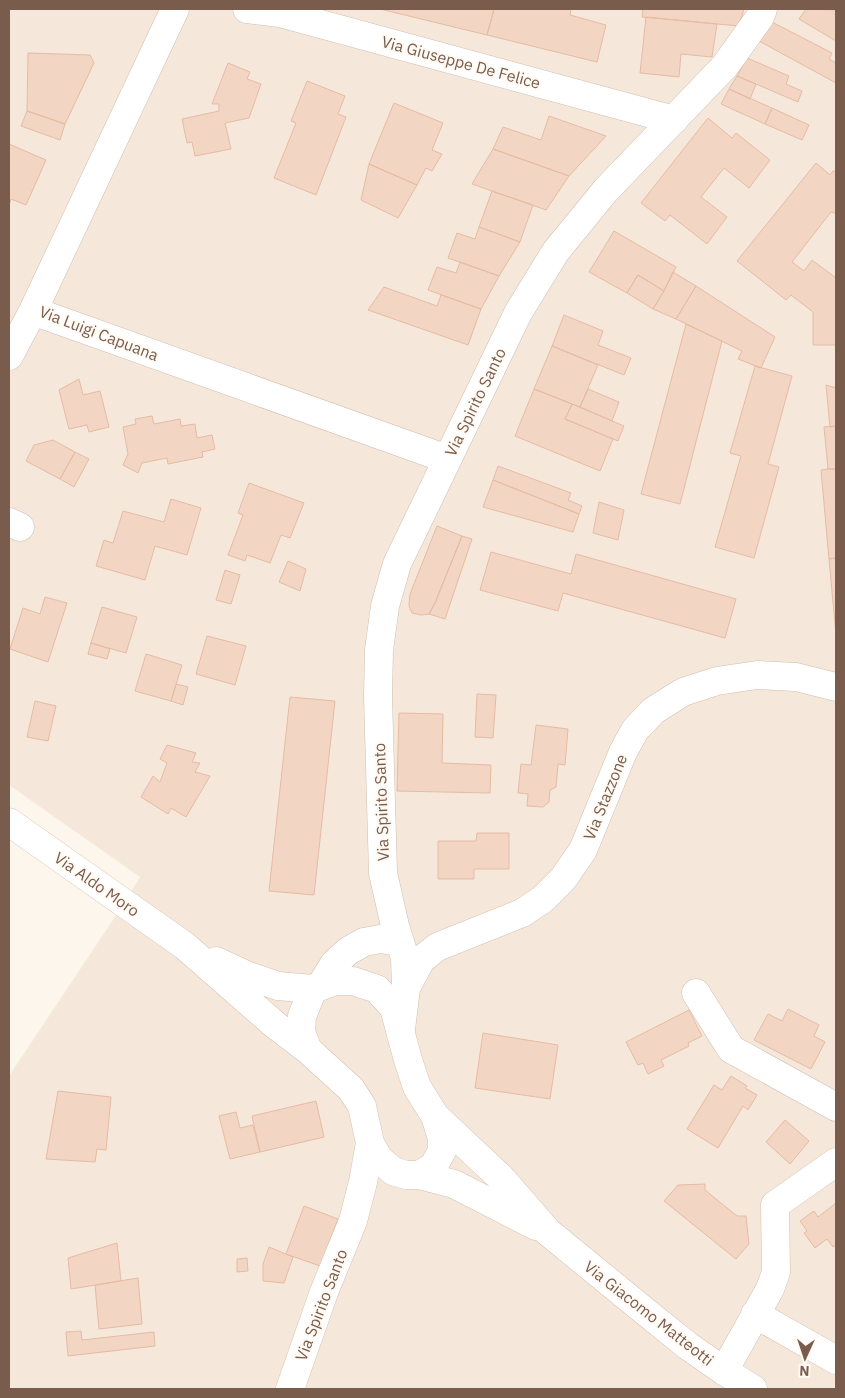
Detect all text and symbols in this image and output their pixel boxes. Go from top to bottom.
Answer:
street label: Via Giuseppe De Felice [379,31,543,93]
street label: Via Luigi Capuana [36,301,162,365]
street label: Via Spirito Santo [440,344,510,460]
street label: Via Spirito Santo [369,743,393,861]
street label: Via Stazzone [579,751,631,843]
street label: Via Aldo Moro [51,847,143,921]
street label: Via Spirito Santo [290,1246,352,1364]
street label: Via Giacomo Matteotti [580,1256,718,1370]
north arrow [780,1333,830,1383]
text: N [799,1362,810,1380]

